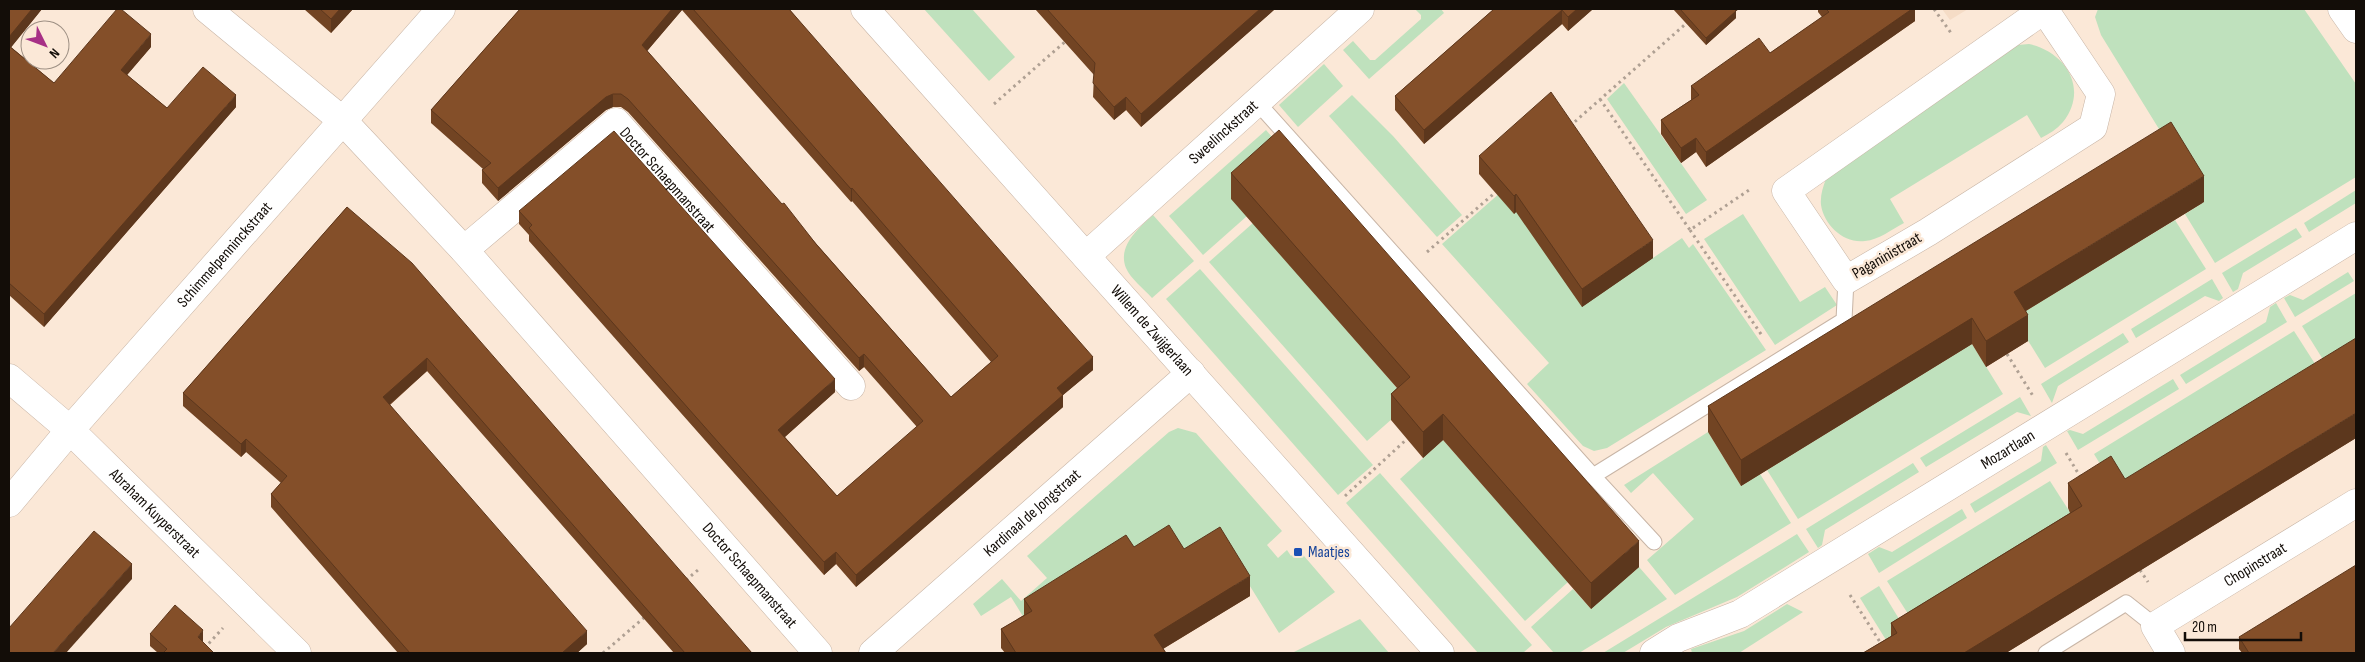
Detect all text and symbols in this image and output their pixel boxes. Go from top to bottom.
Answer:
north arrow [20,20,70,70]
text: N [45,45,63,62]
street label: Sweelinckstraat [1185,96,1262,168]
street label: Doctor Schaepmanstraat [616,123,719,236]
street label: Schimmelpenninckstraat [173,198,276,311]
street label: Paganinistraat [1849,229,1925,283]
street label: Willem de Zwijgerlaan [1107,281,1197,380]
street label: Mozartlaan [1977,426,2038,473]
street label: Abraham Kuyperstraat [105,464,204,562]
street label: Kardinaal de Jongstraat [980,465,1085,561]
street label: Doctor Schaepmanstraat [698,519,801,632]
street label: Chopinstraat [2221,538,2290,591]
place label: Maatjes [1308,543,1350,562]
marker: Maatjes [1292,546,1304,558]
scale bar [2185,610,2301,642]
text: 20 m [2192,618,2217,637]

